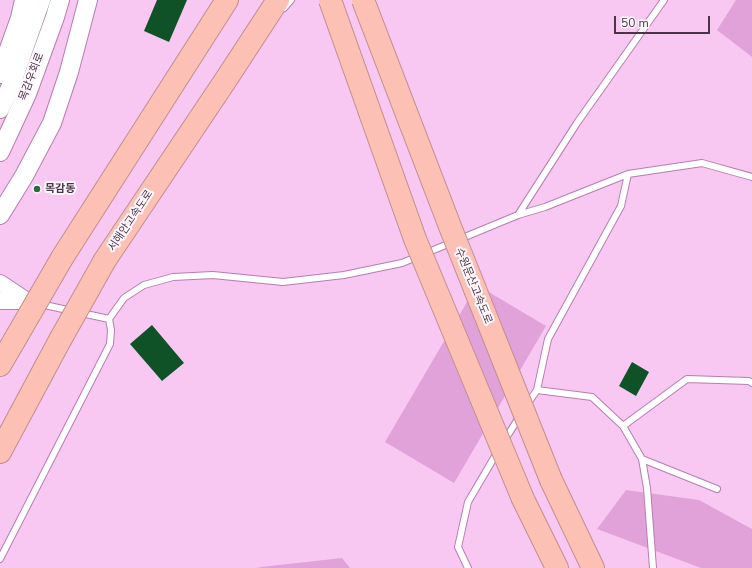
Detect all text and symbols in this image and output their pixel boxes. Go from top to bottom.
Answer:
scale bar [616,8,712,34]
text: 50 m [621,15,649,31]
street label: 목감우회로 [17,51,47,103]
place label: 목감동 [45,182,75,196]
marker: 목감동 [32,184,42,194]
street label: 서해안고속도로 [106,188,156,254]
street label: 수원문산고속도로 [452,246,494,326]

